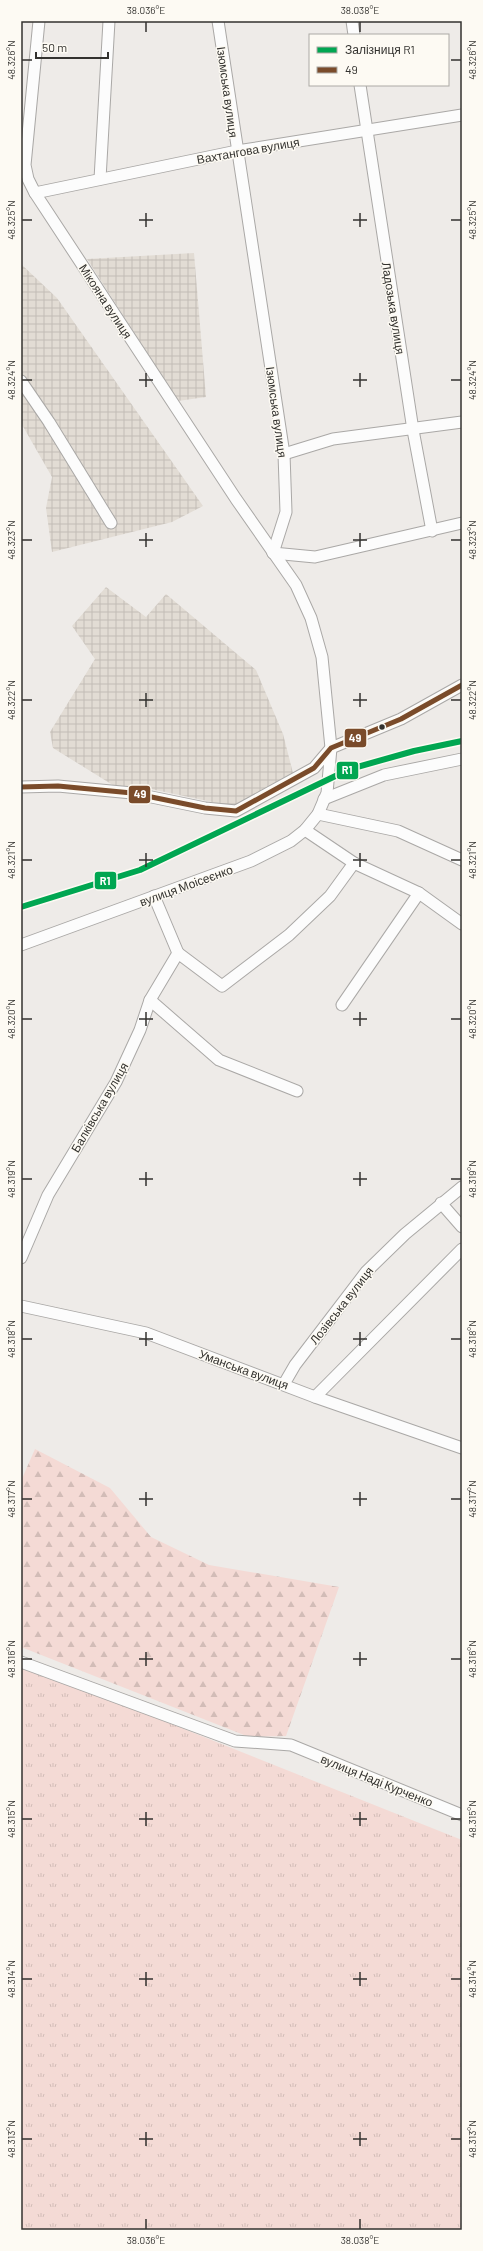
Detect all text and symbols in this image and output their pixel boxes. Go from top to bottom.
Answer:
text: 38.036°E [127,4,165,16]
text: 38.038°E [341,4,379,16]
scale bar [36,34,108,60]
legend [309,34,449,86]
text: 48.326°N [5,40,17,80]
text: 50 m [42,40,67,54]
text: 48.326°N [466,40,478,80]
text: Залізниця R1 [345,42,415,57]
street label: Ізюмська вулиця [214,46,241,139]
text: 49 [345,62,358,76]
street label: Вахтангова вулиця [195,134,301,167]
text: 48.325°N [5,200,17,240]
text: 48.325°N [466,200,478,240]
street label: Мікояна вулиця [76,261,135,341]
street label: Ладозька вулиця [379,261,408,355]
text: 48.324°N [5,360,17,400]
text: 48.324°N [466,360,478,400]
street label: Ізюмська вулиця [263,366,290,459]
text: 48.323°N [5,520,17,560]
text: 48.323°N [466,520,478,560]
text: 48.322°N [5,680,17,720]
text: 48.322°N [466,680,478,720]
unlabelled marker [377,722,387,732]
line badge: 49 [344,728,367,748]
text: 49 [349,731,361,744]
line badge: R1 [336,761,359,780]
text: R1 [342,763,352,776]
line badge: 49 [128,785,151,804]
text: 49 [134,787,146,800]
text: 48.321°N [5,841,17,879]
text: 48.321°N [466,841,478,879]
street label: вулиця Моісеєнко [137,862,235,909]
line badge: R1 [94,871,117,890]
text: R1 [100,874,110,887]
text: 48.320°N [5,999,17,1039]
text: 48.320°N [466,999,478,1039]
street label: Балківська вулиця [68,1060,131,1155]
text: 48.319°N [5,1160,17,1198]
text: 48.319°N [466,1160,478,1198]
street label: Лозівська вулиця [306,1263,376,1347]
text: 48.318°N [5,1320,17,1358]
text: 48.318°N [466,1320,478,1358]
street label: Уманська вулиця [197,1346,291,1393]
text: 48.317°N [5,1480,17,1518]
text: 48.317°N [466,1480,478,1518]
text: 48.316°N [5,1640,17,1678]
text: 48.316°N [466,1640,478,1678]
street label: вулиця Наді Курченко [319,1751,435,1810]
text: 48.315°N [5,1800,17,1838]
text: 48.315°N [466,1800,478,1838]
text: 48.314°N [5,1960,17,1998]
text: 48.314°N [466,1960,478,1998]
text: 48.313°N [5,2120,17,2158]
text: 48.313°N [466,2120,478,2158]
text: 38.036°E [127,2234,165,2246]
text: 38.038°E [341,2234,379,2246]

